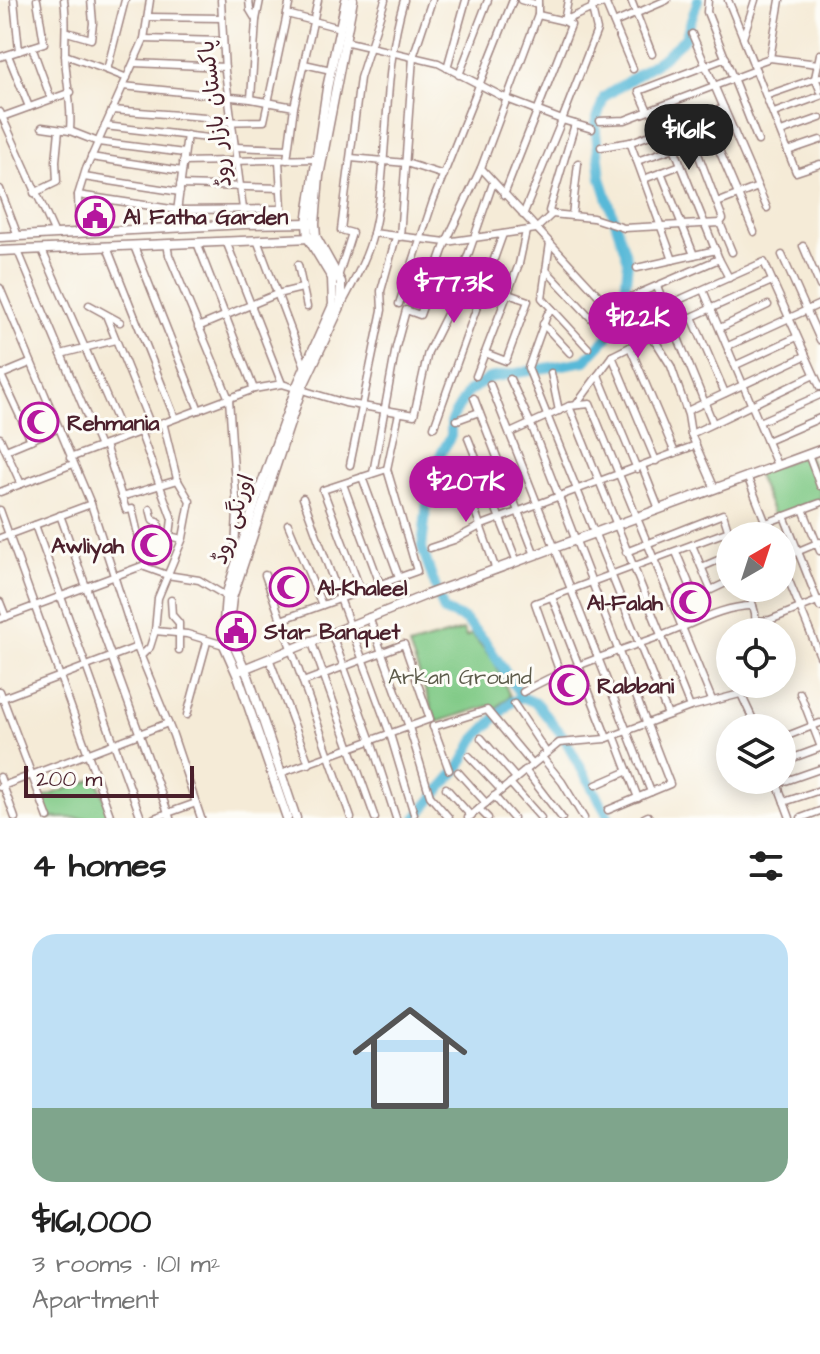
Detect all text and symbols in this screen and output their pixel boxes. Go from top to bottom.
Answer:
street label: پاکستان بازار روڈ [191,39,240,189]
pin: $161K [633,104,745,172]
text: $161K [662,112,716,148]
public building icon: Al Fatha Garden [74,195,116,237]
place label: Al Fatha Garden [123,202,288,233]
pin: $77.3K [389,257,519,325]
text: $77.3K [414,265,494,301]
pin: $122K [582,292,694,360]
text: $122K [606,300,670,336]
mosque icon: Rehmania [18,401,60,443]
place label: Rehmania [67,408,160,439]
pin: $207K [410,456,522,524]
text: $207K [427,464,505,500]
street label: اورنگی روڈ [204,471,262,568]
north arrow [716,522,796,602]
map controls [716,522,796,794]
mosque icon: Awliyah [131,524,173,566]
place label: Awliyah [51,531,125,564]
mosque icon: Al-Khaleel [268,566,310,608]
place label: Al-Khaleel [317,573,408,604]
mosque icon: Al-Falah [670,581,712,623]
place label: Al-Falah [587,588,664,619]
public building icon: Star Banquet [215,610,257,652]
place label: Star Banquet [263,617,401,648]
button: locate [716,618,796,698]
park label: Arkan Ground [388,662,532,693]
mosque icon: Rabbani [548,664,590,706]
place label: Rabbani [597,671,675,702]
button: layers [716,714,796,794]
scale bar [24,762,194,798]
text: 200 m [36,764,102,795]
text: 4 homes [32,842,167,890]
icon: filters [744,844,788,888]
icon: home [338,986,482,1130]
text: $161,000 [32,1198,151,1246]
text: 3 rooms · 101 m² [32,1246,220,1282]
text: Apartment [32,1282,159,1318]

